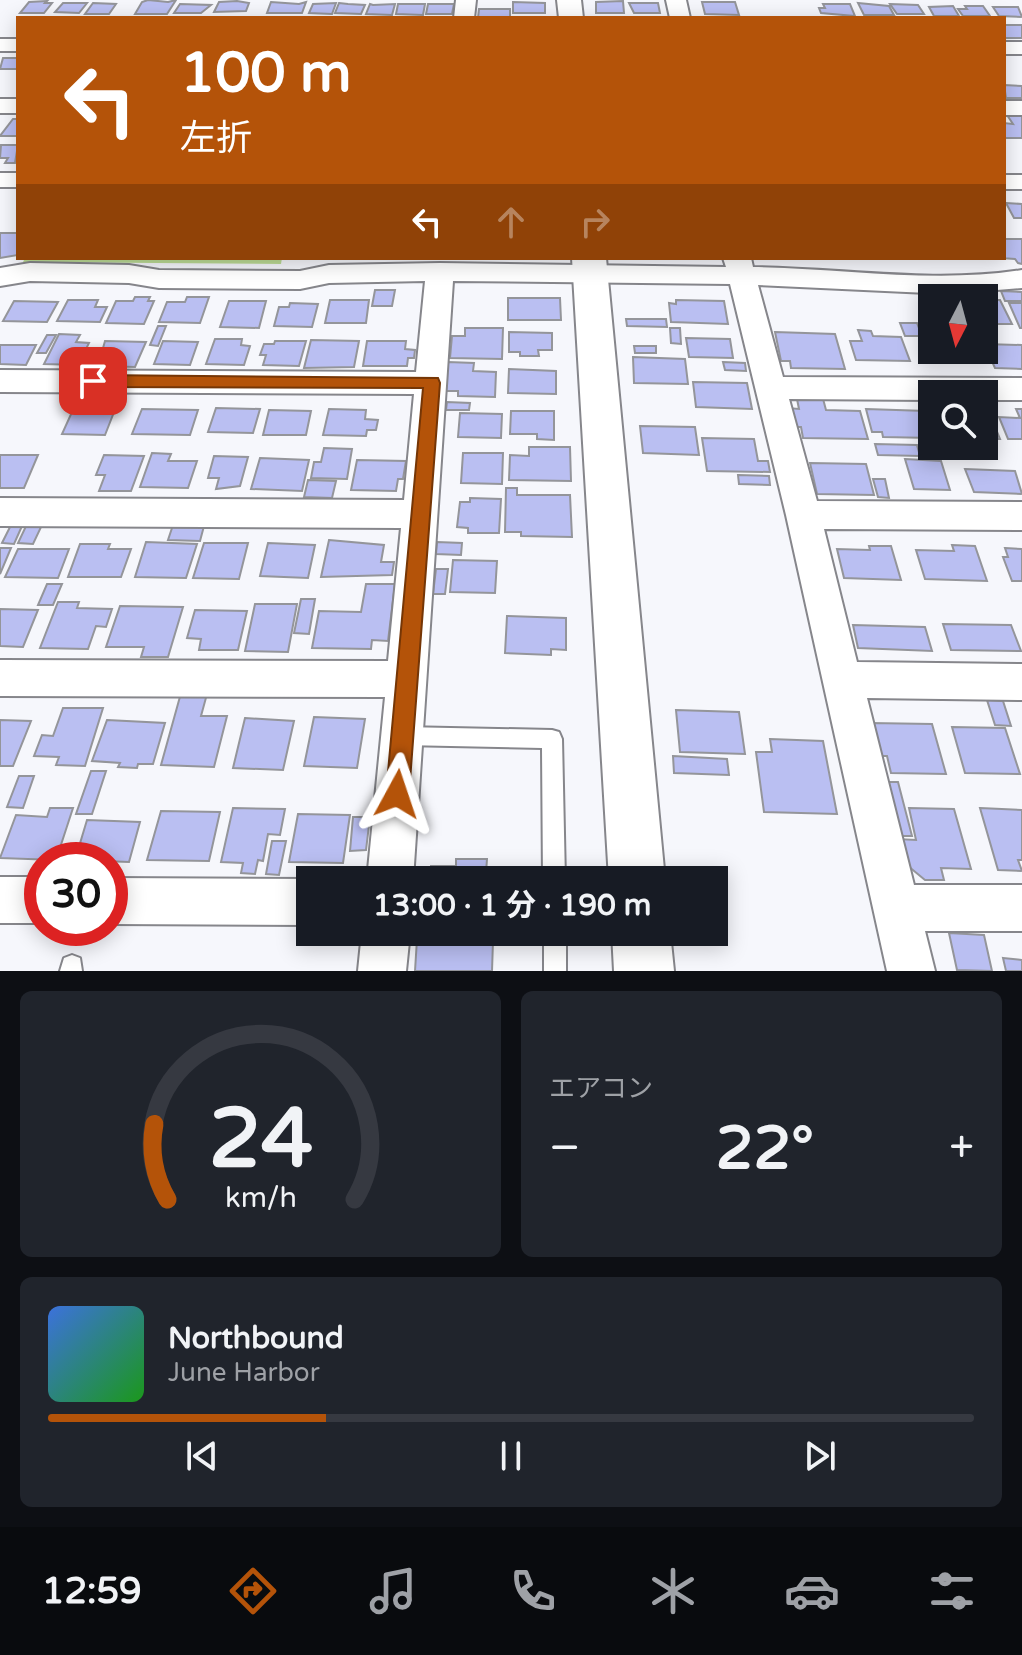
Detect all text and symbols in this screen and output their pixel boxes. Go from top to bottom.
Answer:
text: 100 m [180,40,351,107]
icon: left [48,48,152,152]
text: 左折 [180,117,252,160]
icon: left [405,200,449,244]
icon: ahead [489,200,533,244]
icon: right [573,200,617,244]
north arrow [918,284,998,364]
map controls [918,284,998,460]
pin [59,347,127,415]
icon: arrive [71,359,115,403]
button: search [918,380,998,460]
position arrow [355,752,439,836]
speed limit sign: 30 [24,842,128,946]
text: 13:00 · 1 分 · 190 m [373,887,651,924]
text: エアコン [549,1073,653,1104]
text: 24 [208,1090,313,1190]
text: 22° [716,1113,814,1185]
text: − [549,1122,580,1175]
text: + [949,1122,974,1175]
text: km/h [225,1181,296,1215]
text: Northbound [168,1320,344,1357]
text: June Harbor [168,1357,320,1388]
icon: previous [180,1434,224,1478]
icon: pause [489,1434,533,1478]
icon: next [798,1434,842,1478]
icon: directions [225,1563,281,1619]
icon: music [365,1563,421,1619]
icon: phone [505,1563,561,1619]
icon: climate [645,1563,701,1619]
icon: car [784,1563,840,1619]
icon: filters [924,1563,980,1619]
text: 12:59 [42,1570,142,1613]

